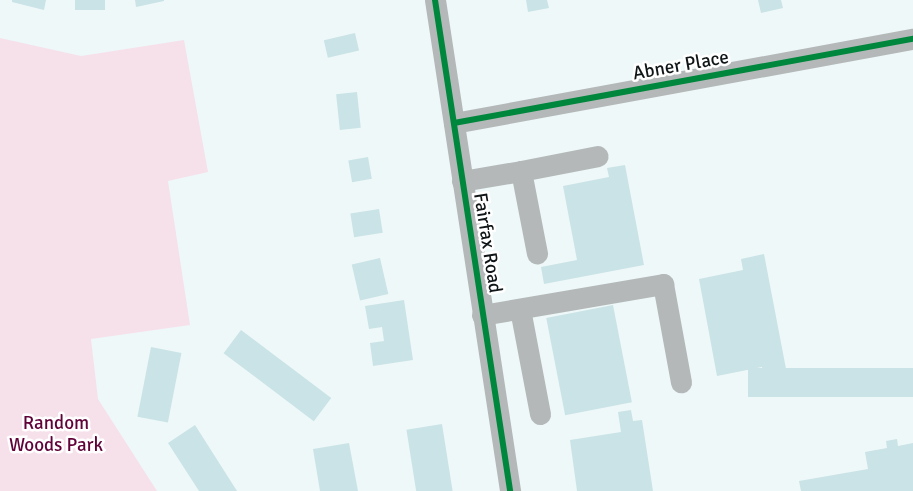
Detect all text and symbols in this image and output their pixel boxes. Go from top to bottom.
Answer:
street label: Abner Place [631,46,731,86]
street label: Fairfax Road [468,191,506,295]
park label: Random Woods Park [9,413,103,457]

